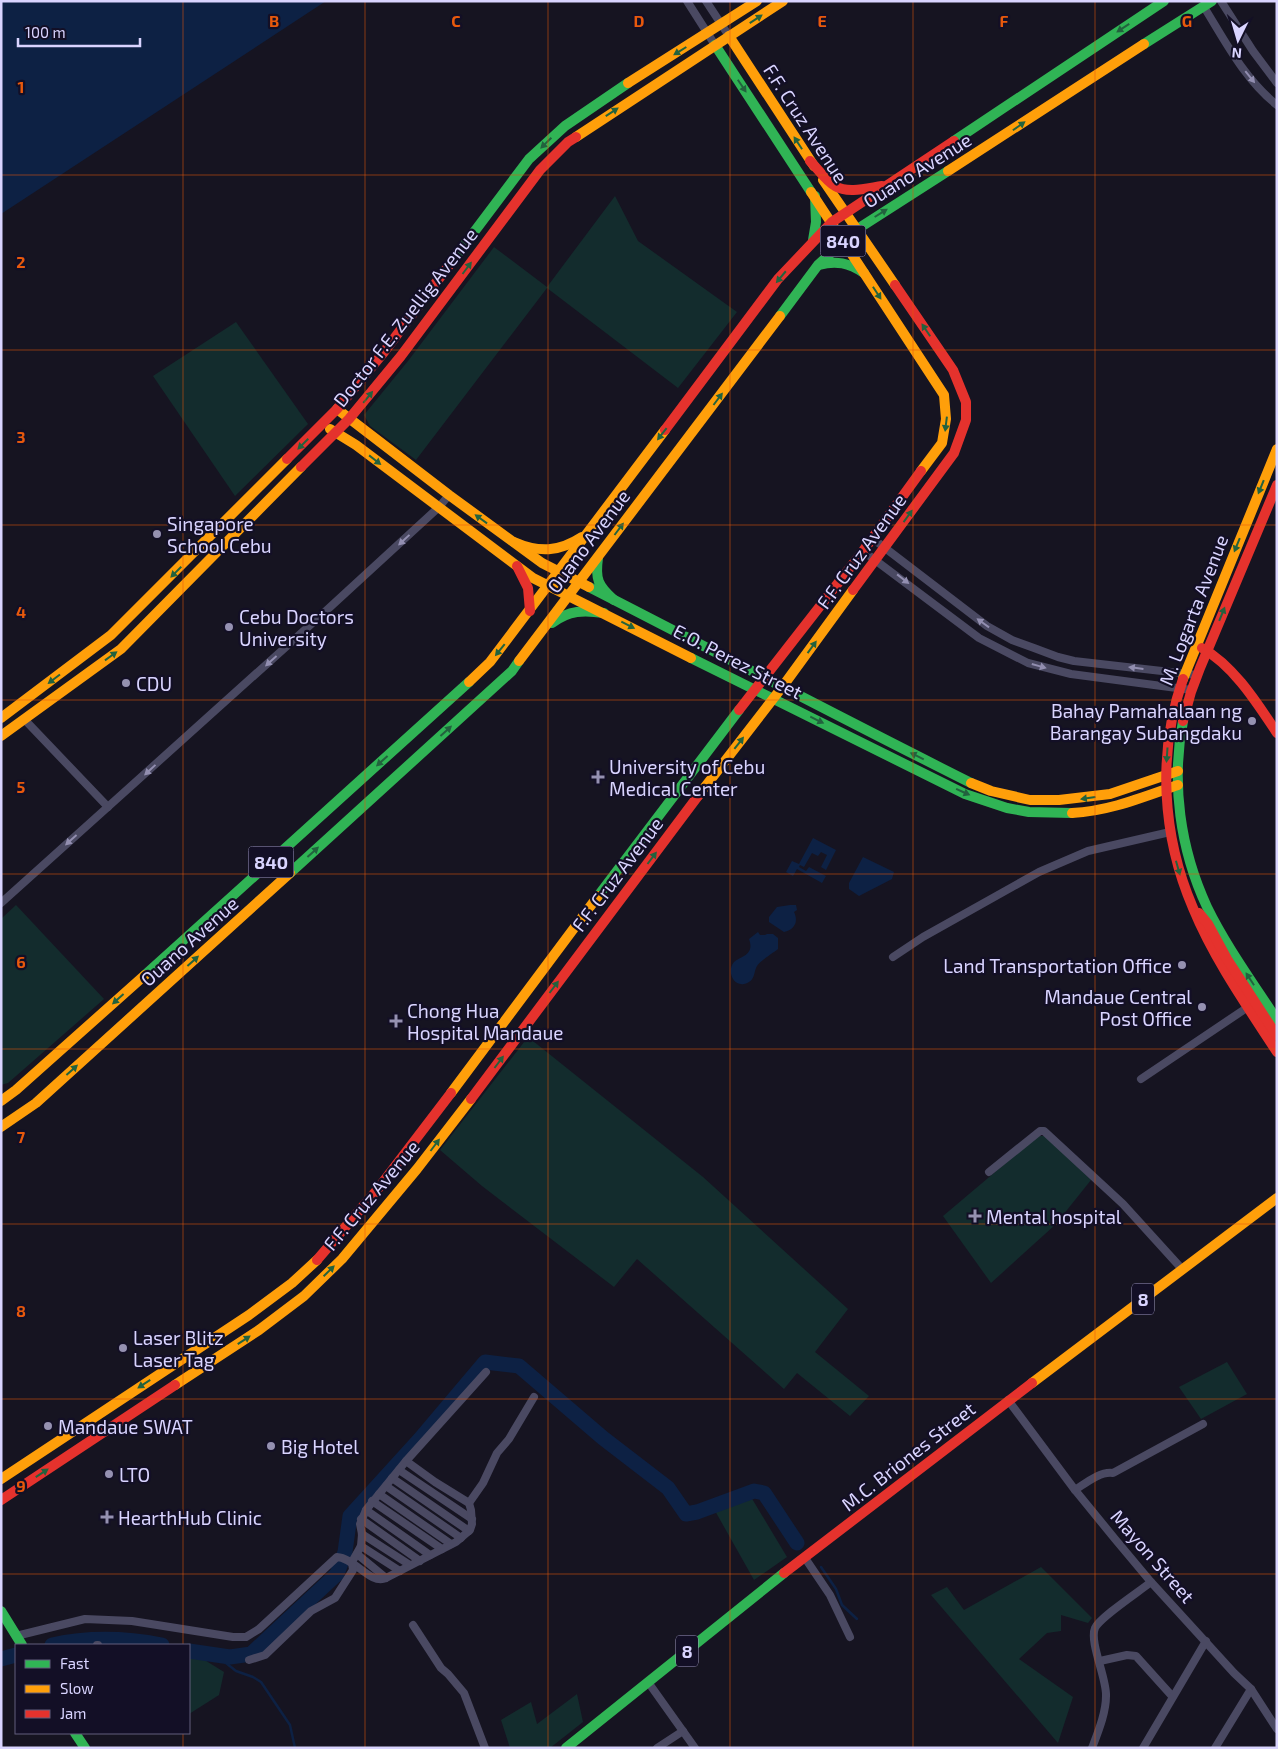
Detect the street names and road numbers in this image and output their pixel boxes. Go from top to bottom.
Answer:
street label: F.F. Cruz Avenue [759,59,853,187]
street label: Ouano Avenue [859,128,975,212]
street label: Doctor F.E. Zuellig Avenue [328,223,482,411]
road number: 840 [820,226,866,256]
street label: Ouano Avenue [542,485,634,597]
street label: F.F. Cruz Avenue [811,489,911,613]
street label: M. Logarta Avenue [1154,531,1232,689]
street label: E.O. Perez Street [670,619,806,703]
street label: F.F. Cruz Avenue [567,812,667,936]
road number: 840 [248,846,294,878]
street label: Ouano Avenue [136,891,242,991]
street label: F.F. Cruz Avenue [318,1135,424,1255]
road number: 8 [1132,1284,1154,1315]
street label: M.C. Briones Street [837,1397,979,1515]
street label: Mayon Street [1106,1505,1200,1607]
road number: 8 [676,1635,698,1666]

